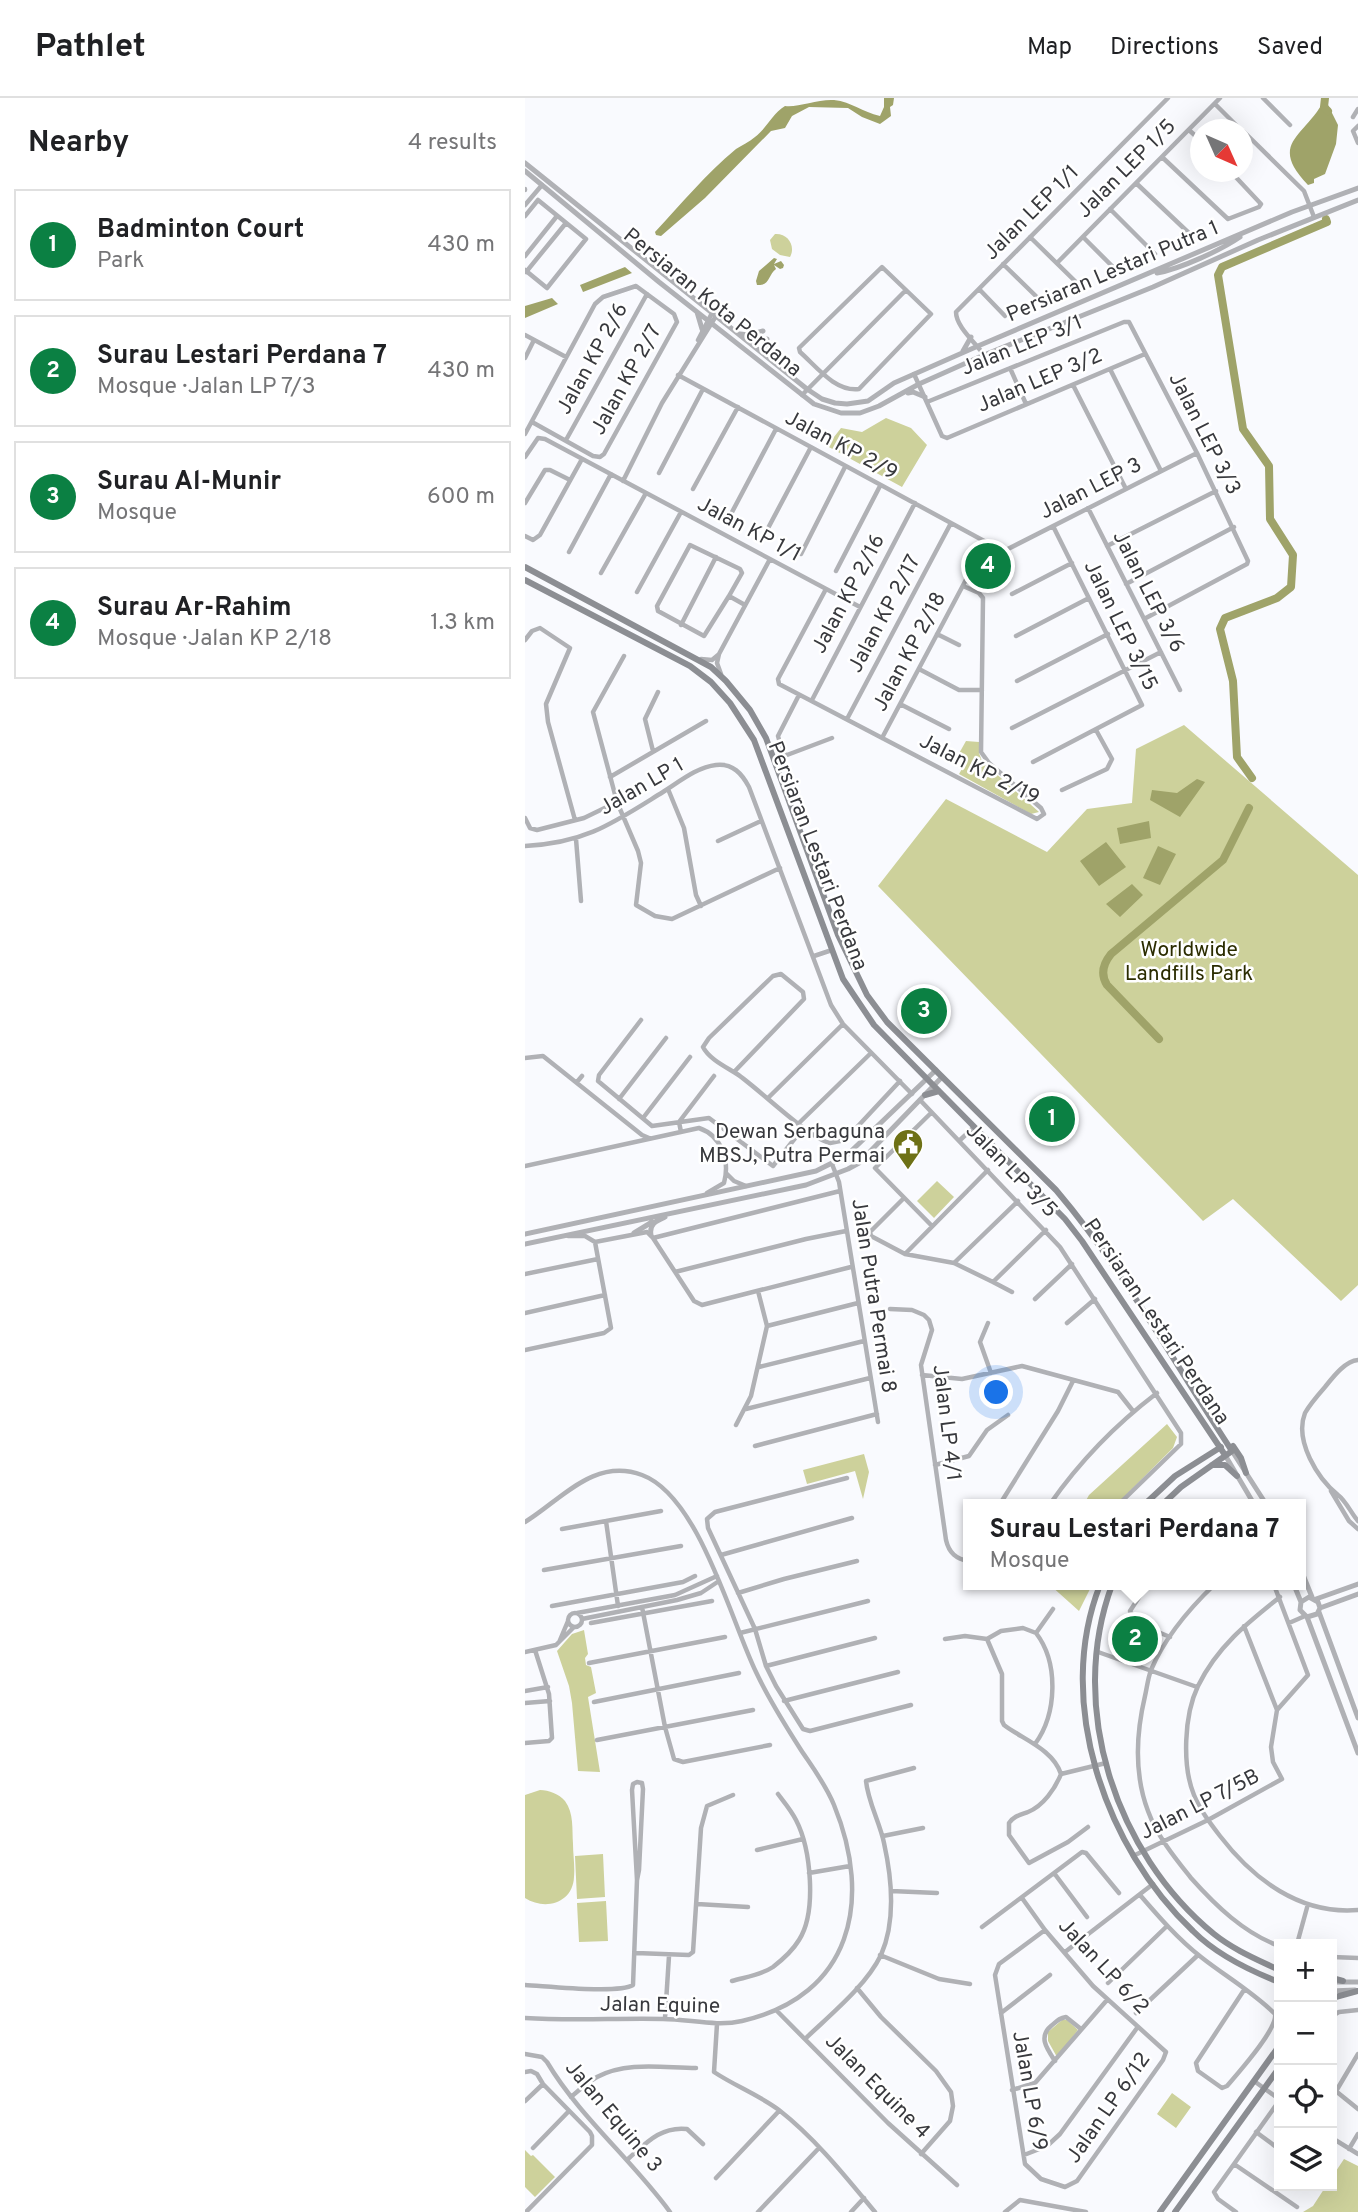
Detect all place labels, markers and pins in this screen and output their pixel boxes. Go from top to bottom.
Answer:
pin: 4 [965,540,1011,592]
pin: 3 [901,985,947,1037]
pin: 1 [1029,1093,1075,1145]
place label: Dewan Serbaguna MBSJ, Putra Permai [699,1119,885,1170]
public building icon: Dewan Serbaguna MBSJ, Putra Permai [891,1127,925,1171]
pin: 2 [1112,1613,1158,1665]

